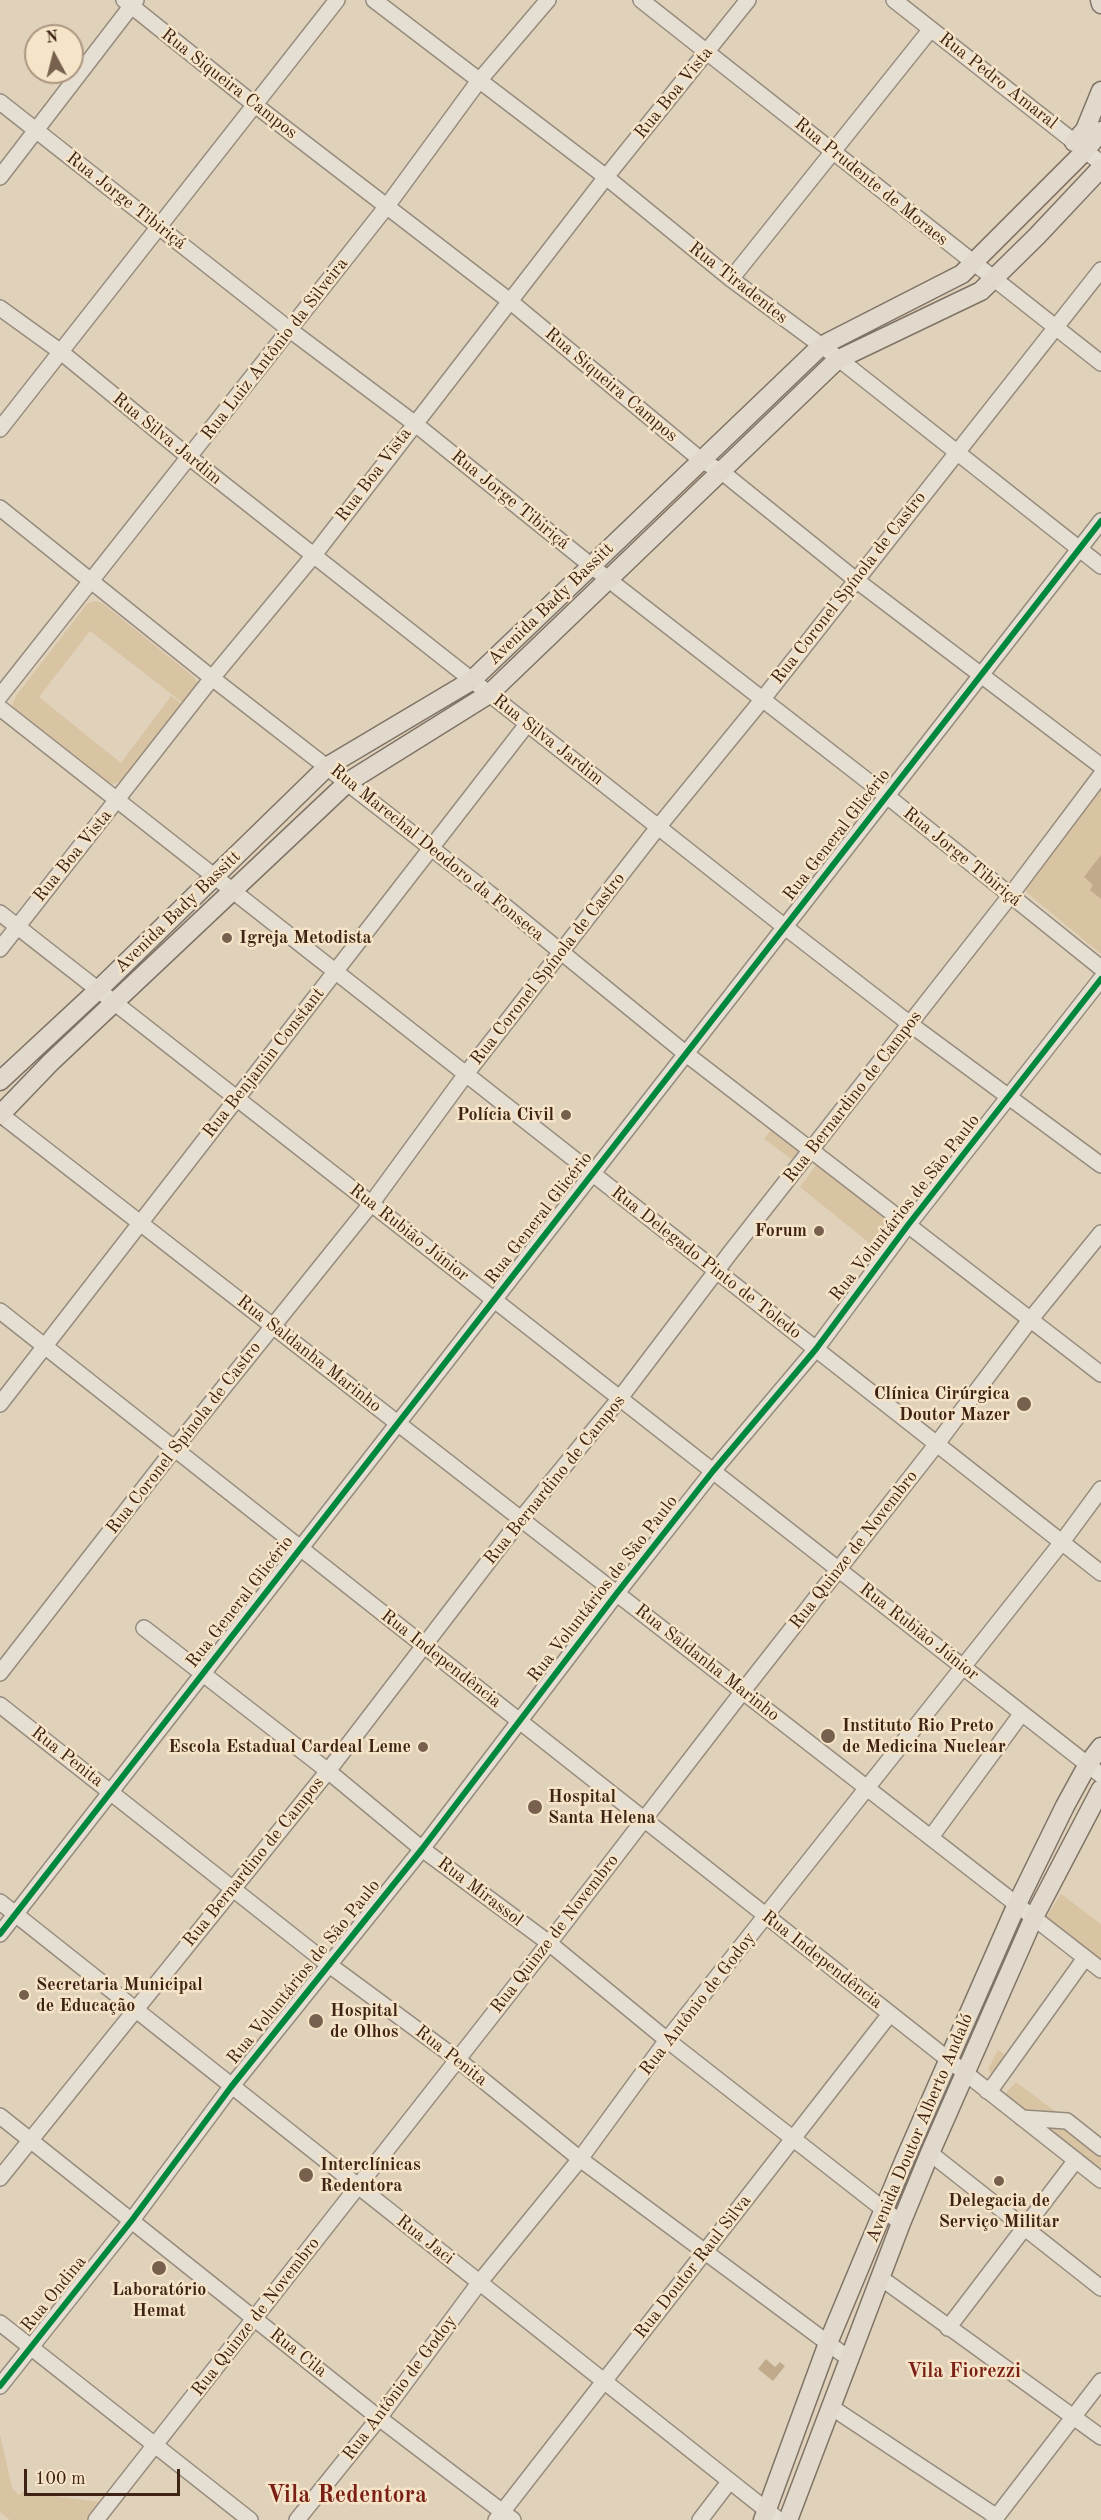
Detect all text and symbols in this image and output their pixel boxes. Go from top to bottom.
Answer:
north arrow [24,24,84,84]
street label: Rua Siqueira Campos [157,24,301,144]
street label: Rua Pedro Amaral [934,28,1062,134]
text: N [45,29,59,47]
street label: Rua Boa Vista [630,42,718,144]
street label: Rua Prudente de Moraes [790,113,952,251]
street label: Rua Jorge Tibiriçá [62,147,190,255]
street label: Rua Tiradentes [684,237,792,329]
street label: Rua Luiz Antônio da Silveira [197,254,353,444]
street label: Rua Siqueira Campos [540,323,682,447]
street label: Rua Silva Jardim [108,388,226,490]
street label: Rua Boa Vista [331,424,417,526]
street label: Rua Jorge Tibiriçá [446,446,574,554]
street label: Rua Coronel Spínola de Castro [767,487,931,689]
street label: Avenida Bady Bassitt [483,538,619,670]
street label: Rua Silva Jardim [488,690,608,790]
street label: Rua Marechal Deodoro da Fonseca [326,760,548,946]
street label: Rua General Glicério [779,765,895,905]
street label: Rua Jorge Tibiriçá [898,803,1026,911]
street label: Rua Boa Vista [29,805,117,907]
street label: Avenida Bady Bassitt [110,846,246,978]
street label: Rua Coronel Spínola de Castro [466,868,630,1070]
place label: Igreja Metodista [239,927,372,949]
marker: Igreja Metodista [220,931,234,945]
street label: Rua Benjamin Constant [198,983,330,1143]
street label: Rua Bernardino de Campos [779,1007,927,1187]
place label: Polícia Civil [457,1104,554,1126]
marker: Polícia Civil [559,1108,573,1122]
street label: Rua Voluntários de São Paulo [825,1110,985,1306]
street label: Rua General Glicério [481,1148,597,1288]
street label: Rua Rubião Júnior [345,1180,473,1286]
street label: Rua Delegado Pinto de Toledo [606,1182,806,1344]
place label: Forum [755,1220,807,1242]
marker: Forum [812,1224,826,1238]
street label: Rua Saldanha Marinho [232,1291,386,1417]
street label: Rua Coronel Spínola de Castro [102,1337,266,1539]
place label: Clínica Cirúrgica Doutor Mazer [874,1383,1010,1426]
street label: Rua Bernardino de Campos [480,1391,630,1569]
marker: Clínica Cirúrgica Doutor Mazer [1015,1395,1033,1413]
street label: Rua Quinze de Novembro [785,1466,923,1634]
street label: Rua Voluntários de São Paulo [523,1491,683,1687]
street label: Rua General Glicério [182,1532,298,1672]
street label: Rua Rubião Júnior [855,1579,983,1685]
street label: Rua Saldanha Marinho [630,1600,784,1726]
street label: Rua Independência [376,1605,506,1713]
place label: Instituto Rio Preto de Medicina Nuclear [842,1715,1006,1758]
street label: Rua Penita [27,1722,107,1792]
marker: Instituto Rio Preto de Medicina Nuclear [819,1727,837,1745]
place label: Escola Estadual Cardeal Leme [168,1736,411,1758]
marker: Escola Estadual Cardeal Leme [416,1740,430,1754]
street label: Rua Bernardino de Campos [179,1773,329,1951]
place label: Hospital Santa Helena [548,1786,656,1828]
marker: Hospital Santa Helena [526,1798,544,1816]
street label: Rua Quinze de Novembro [486,1850,624,2018]
street label: Rua Mirassol [433,1853,527,1931]
street label: Rua Voluntários de São Paulo [223,1875,385,2069]
street label: Rua Independência [757,1906,887,2014]
street label: Rua Antônio de Godoy [635,1928,761,2080]
place label: Secretaria Municipal de Educação [36,1974,203,2016]
marker: Secretaria Municipal de Educação [17,1988,31,2002]
place label: Hospital de Olhos [330,2000,398,2042]
street label: Avenida Doutor Alberto Andaló [862,2010,978,2246]
marker: Hospital de Olhos [307,2012,325,2030]
street label: Rua Penita [411,2021,491,2091]
place label: Interclínicas Redentora [320,2154,421,2196]
marker: Interclínicas Redentora [297,2166,315,2184]
marker: Delegacia de Serviço Militar [992,2174,1006,2188]
place label: Delegacia de Serviço Militar [939,2190,1059,2232]
street label: Rua Doutor Raul Silva [630,2191,756,2343]
street label: Rua Jaci [392,2211,458,2269]
street label: Rua Quinze de Novembro [187,2233,325,2401]
street label: Rua Ondina [17,2252,91,2336]
marker: Laboratório Hemat [150,2259,168,2277]
place label: Laboratório Hemat [112,2279,206,2322]
street label: Rua Antônio de Godoy [338,2311,462,2465]
street label: Rua Cila [265,2324,331,2382]
district label: Vila Fiorezzi [907,2360,1021,2384]
scale bar [27,2457,183,2495]
text: 100 m [35,2470,86,2488]
district label: Vila Redentora [267,2482,427,2510]

